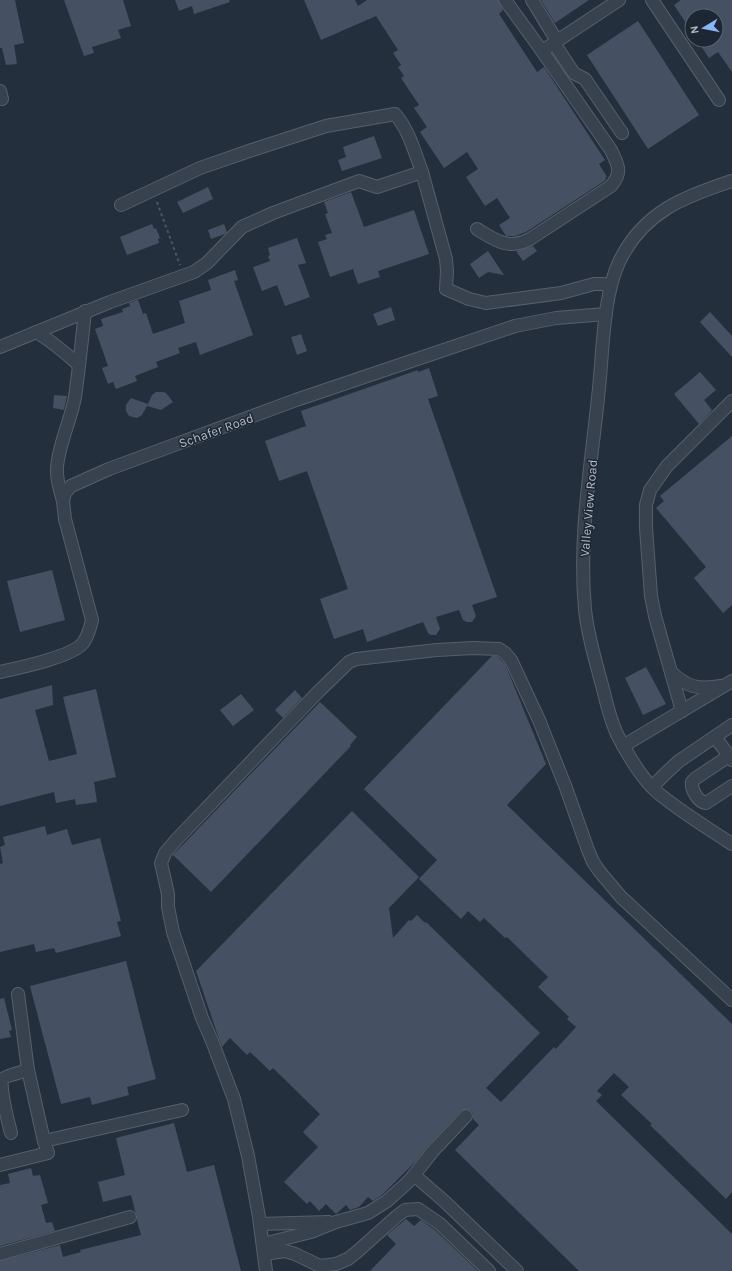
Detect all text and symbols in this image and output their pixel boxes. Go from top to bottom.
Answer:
north arrow [684,8,724,48]
text: N [688,25,702,35]
street label: Schafer Road [177,410,256,451]
street label: Valley View Road [577,459,600,557]

